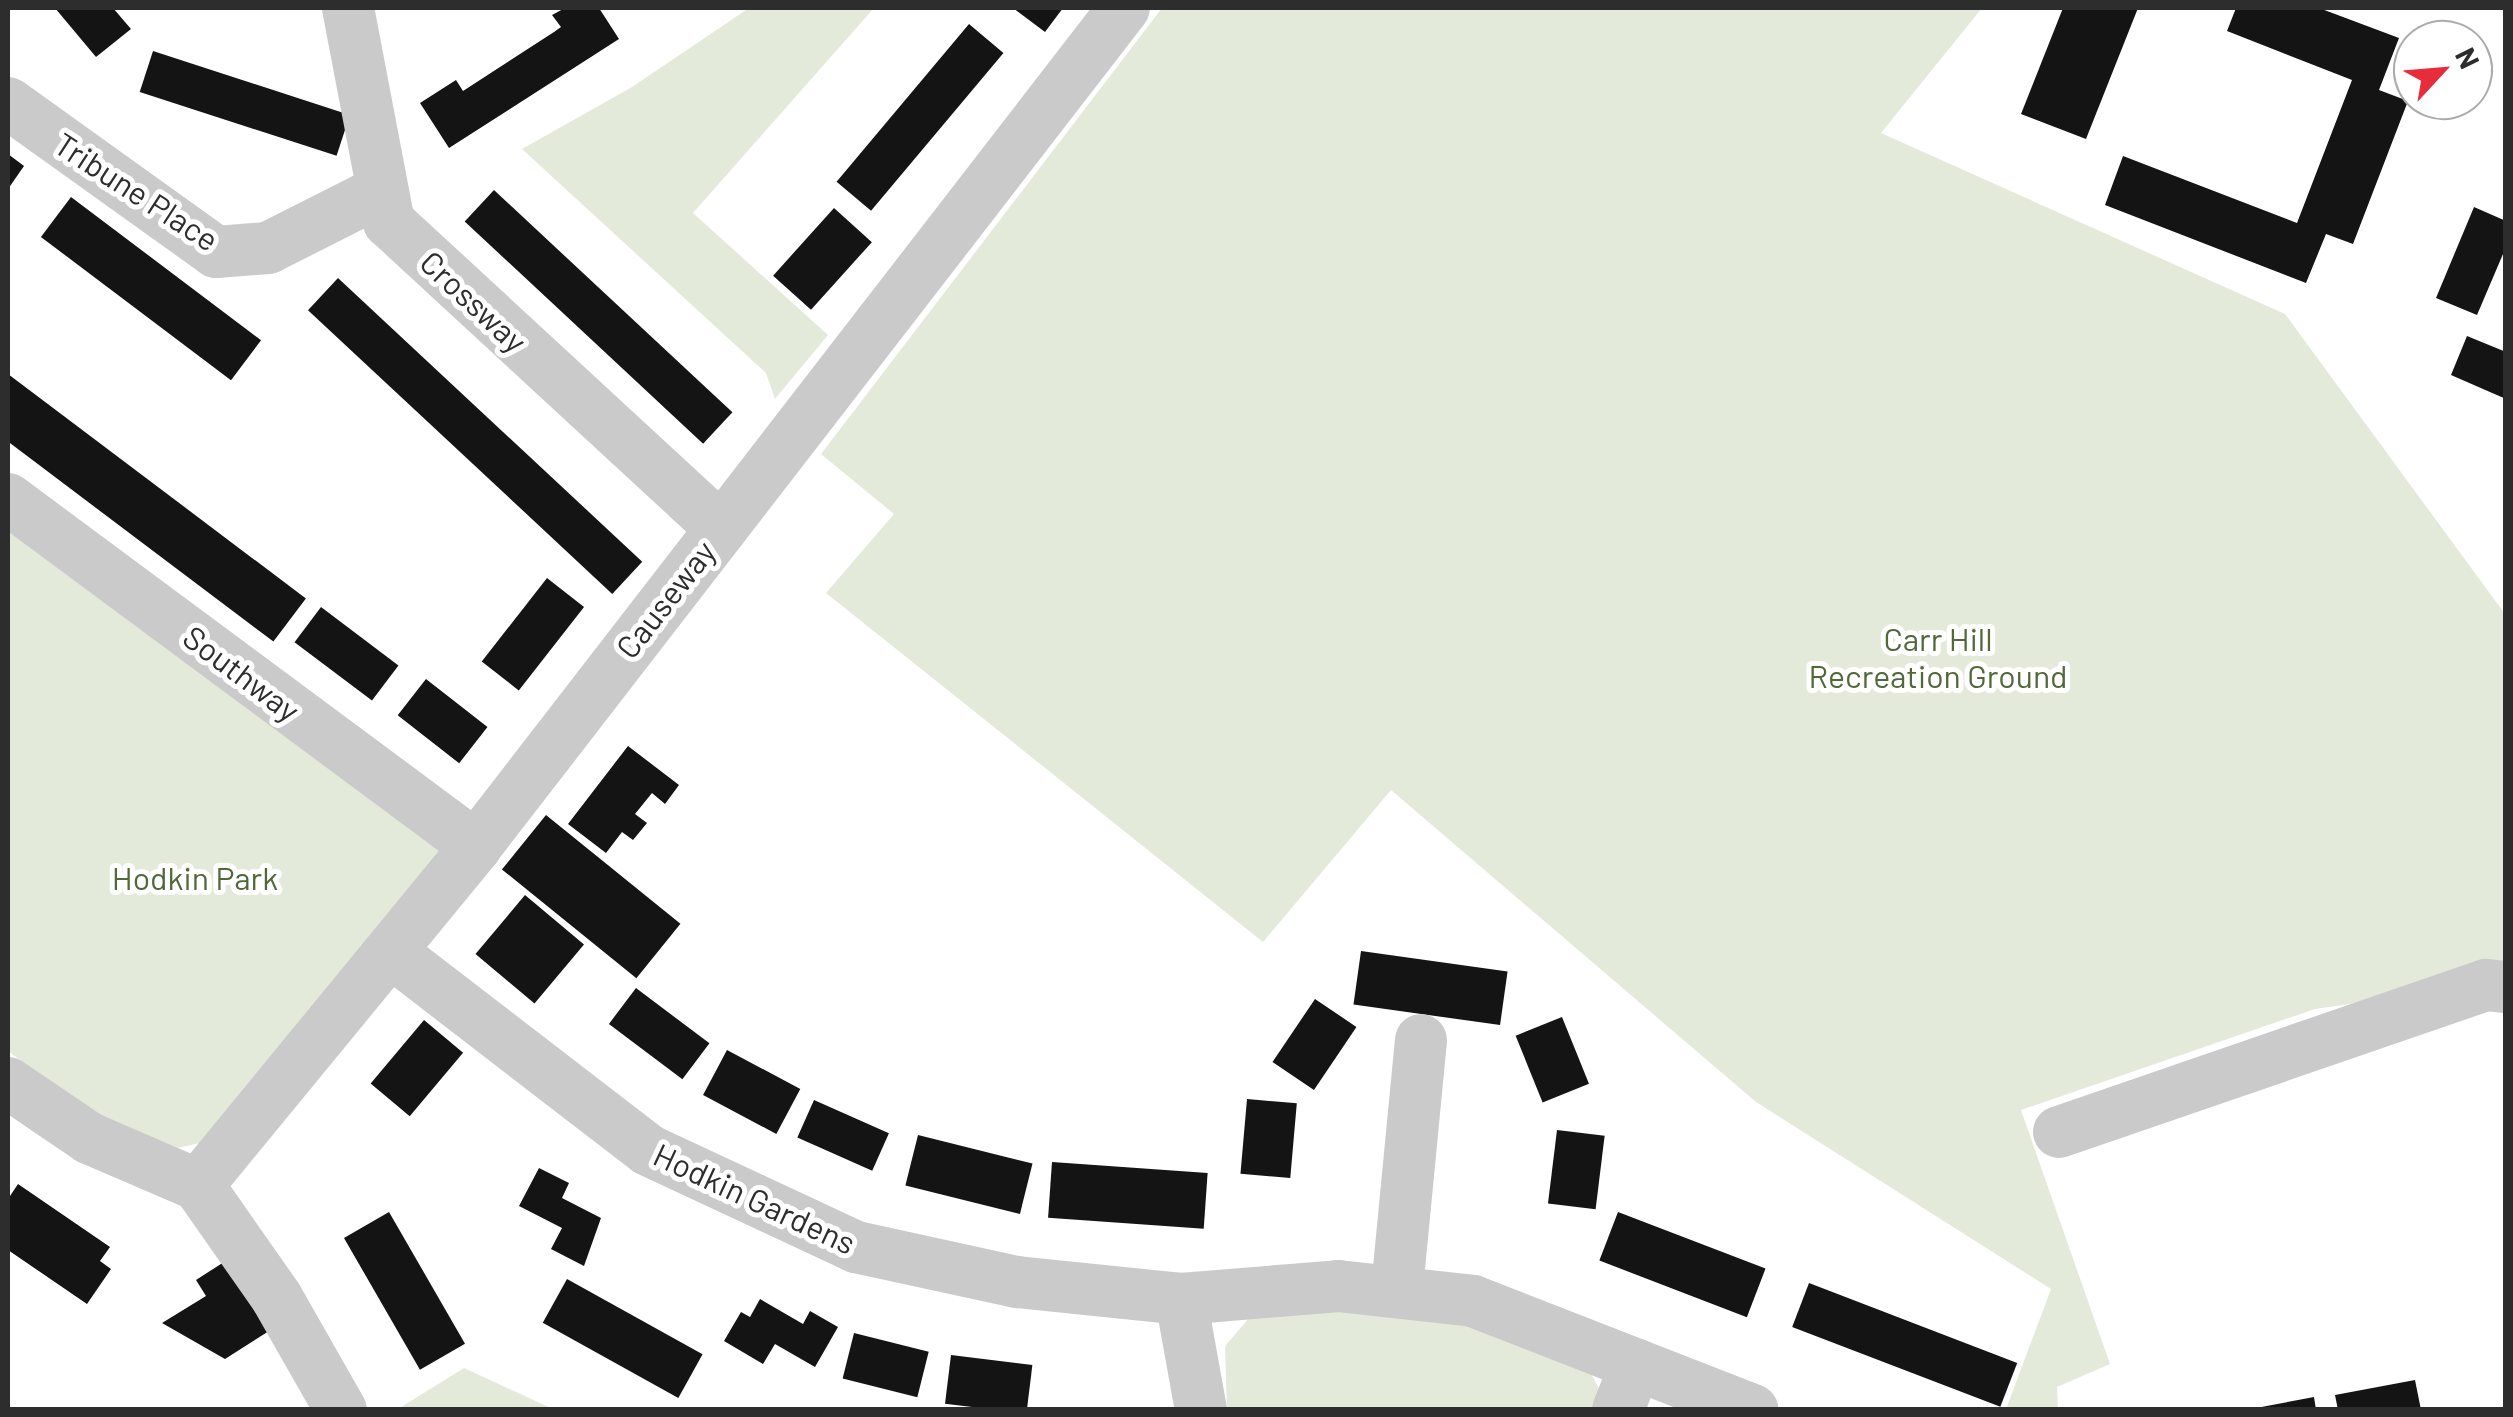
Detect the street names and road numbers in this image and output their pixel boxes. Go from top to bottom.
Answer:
street label: Tribune Place [48,124,226,258]
street label: Crossway [413,242,535,360]
street label: Causeway [607,533,723,665]
street label: Southway [176,617,308,729]
street label: Hodkin Gardens [648,1135,862,1261]

